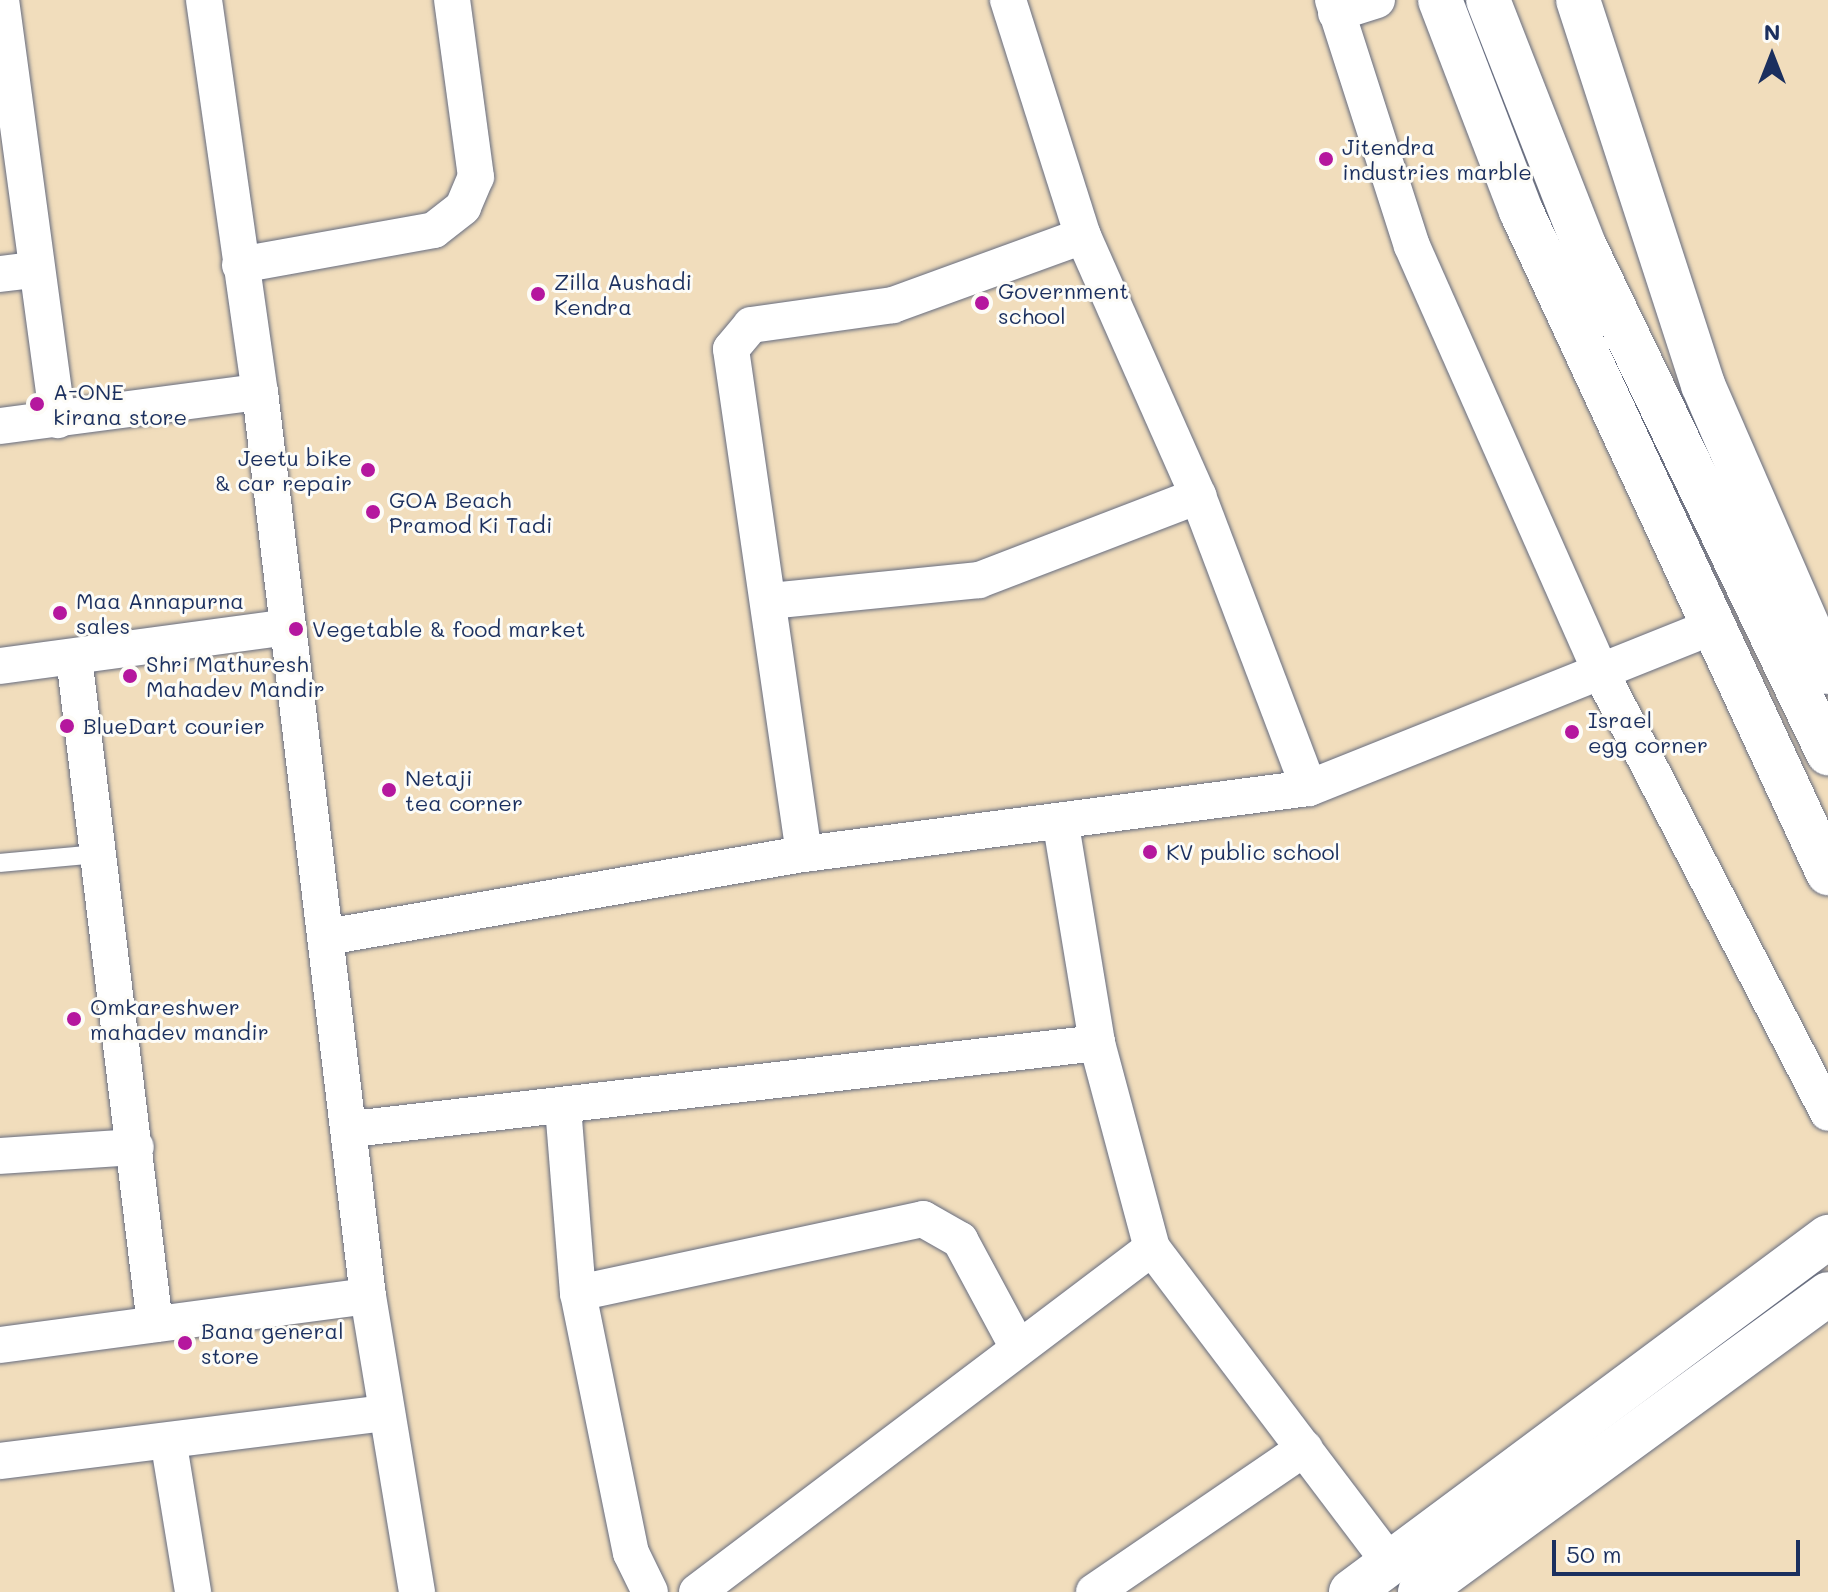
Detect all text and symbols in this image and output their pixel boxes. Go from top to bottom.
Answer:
north arrow [1732,16,1812,96]
text: N [1764,17,1780,46]
place label: Jitendra industries marble [1342,133,1532,184]
marker: Jitendra industries marble [1317,150,1335,168]
place label: Zilla Aushadi Kendra [554,268,692,320]
place label: Government school [998,277,1129,328]
marker: Zilla Aushadi Kendra [529,285,547,303]
marker: Government school [973,294,991,312]
place label: A-ONE kirana store [53,378,187,430]
marker: A-ONE kirana store [28,395,46,413]
place label: Jeetu bike & car repair [215,444,352,496]
marker: Jeetu bike & car repair [359,461,377,479]
place label: GOA Beach Pramod Ki Tadi [389,486,553,538]
marker: GOA Beach Pramod Ki Tadi [364,503,382,521]
place label: Maa Annapurna sales [76,587,244,638]
marker: Maa Annapurna sales [51,604,69,622]
place label: Vegetable & food market [312,616,586,642]
marker: Vegetable & food market [287,620,305,638]
place label: Shri Mathuresh Mahadev Mandir [146,650,325,702]
marker: Shri Mathuresh Mahadev Mandir [121,667,139,685]
place label: Israel egg corner [1588,706,1708,758]
place label: BlueDart courier [83,713,265,739]
marker: BlueDart courier [58,717,76,735]
marker: Israel egg corner [1563,723,1581,741]
place label: Netaji tea corner [405,764,523,816]
marker: Netaji tea corner [380,781,398,799]
place label: KV public school [1166,839,1340,865]
marker: KV public school [1141,843,1159,861]
place label: Omkareshwer mahadev mandir [90,993,269,1044]
marker: Omkareshwer mahadev mandir [65,1010,83,1028]
place label: Bana general store [201,1317,344,1368]
marker: Bana general store [176,1334,194,1352]
scale bar [1556,1524,1804,1574]
text: 50 m [1566,1538,1622,1569]

